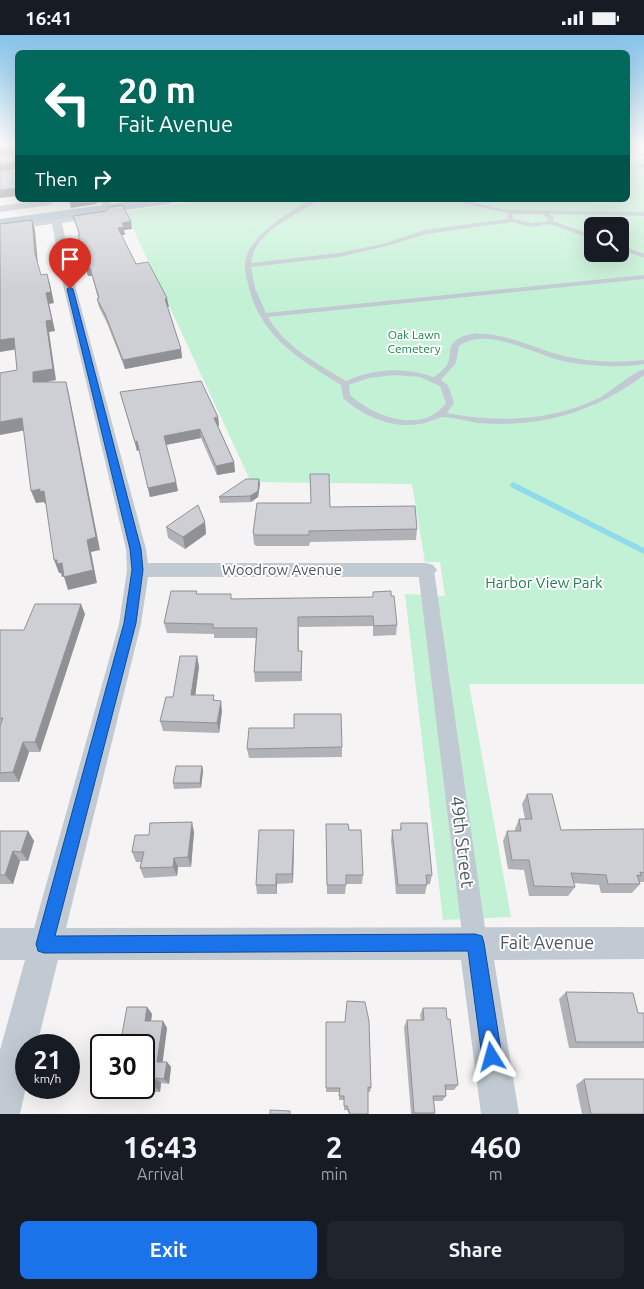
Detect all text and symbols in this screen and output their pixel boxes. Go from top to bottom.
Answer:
text: 16:41 [25,7,73,29]
icon: left [35,70,100,135]
text: 20 m [118,70,196,110]
text: Fait Avenue [118,111,233,136]
icon: right [88,165,116,193]
text: Then [35,168,78,190]
map controls [584,217,629,262]
button: search [584,217,629,262]
pin [49,238,91,289]
icon: arrive [56,245,84,273]
park label: Oak Lawn Cemetery [388,328,441,355]
street label: Woodrow Avenue [222,561,342,578]
park label: Harbor View Park [485,574,603,591]
street label: 49th Street [447,795,479,889]
street label: Fait Avenue [500,932,594,952]
position arrow [465,1030,517,1082]
speed limit sign: 30 [90,1034,155,1099]
text: 21 [33,1046,62,1074]
text: km/h [34,1072,61,1085]
text: 16:43 [123,1130,198,1164]
text: 2 [326,1130,343,1164]
text: 460 [470,1130,521,1164]
text: Arrival [137,1165,184,1183]
text: min [321,1165,348,1183]
text: m [489,1165,503,1183]
button: Exit [20,1221,317,1279]
button: Share [327,1221,624,1279]

